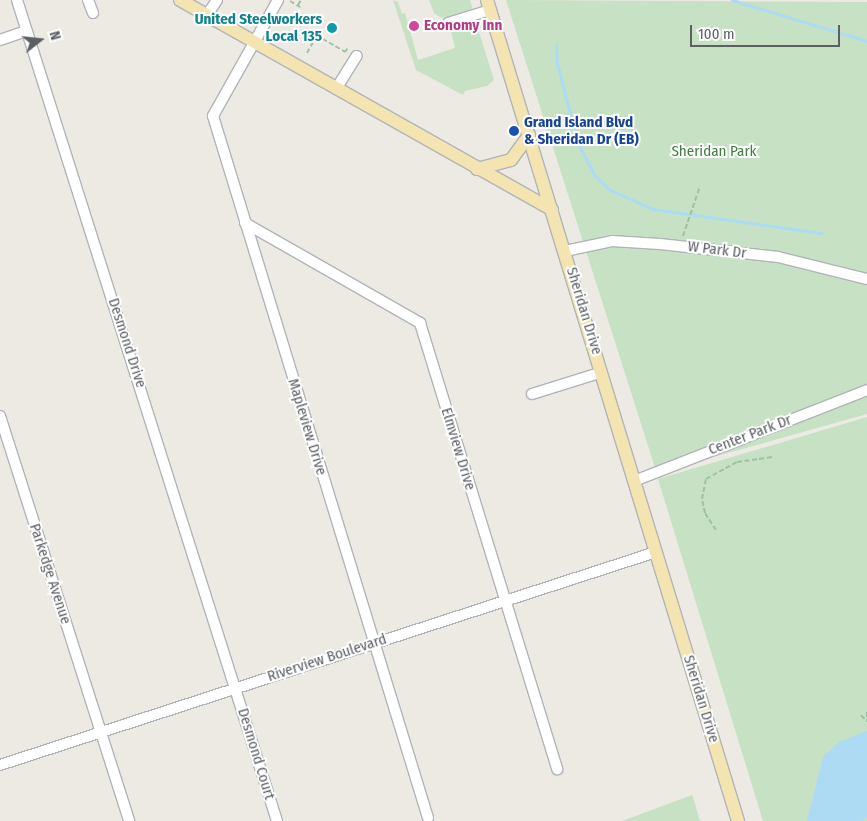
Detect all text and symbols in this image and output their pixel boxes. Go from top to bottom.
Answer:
place label: United Steelworkers Local 135 [195,10,322,45]
north arrow [15,15,65,65]
scale bar [692,15,842,47]
place label: Economy Inn [424,17,502,35]
marker: Economy Inn [408,20,420,32]
marker: United Steelworkers Local 135 [326,22,338,34]
text: 100 m [698,25,735,43]
text: N [46,29,64,42]
place label: Grand Island Blvd & Sheridan Dr (EB) [524,113,639,148]
marker: Grand Island Blvd & Sheridan Dr (EB) [508,125,520,137]
park label: Sheridan Park [671,143,757,161]
street label: W Park Dr [687,237,747,263]
street label: Sheridan Drive [562,265,606,357]
street label: Desmond Drive [104,296,150,390]
street label: Mapleview Drive [284,376,330,478]
street label: Elmview Drive [437,406,479,492]
street label: Center Park Dr [706,411,794,459]
street label: Parkedge Avenue [25,521,75,627]
street label: Riverview Boulevard [265,630,389,686]
street label: Sheridan Drive [679,653,723,745]
street label: Desmond Court [234,706,278,802]

